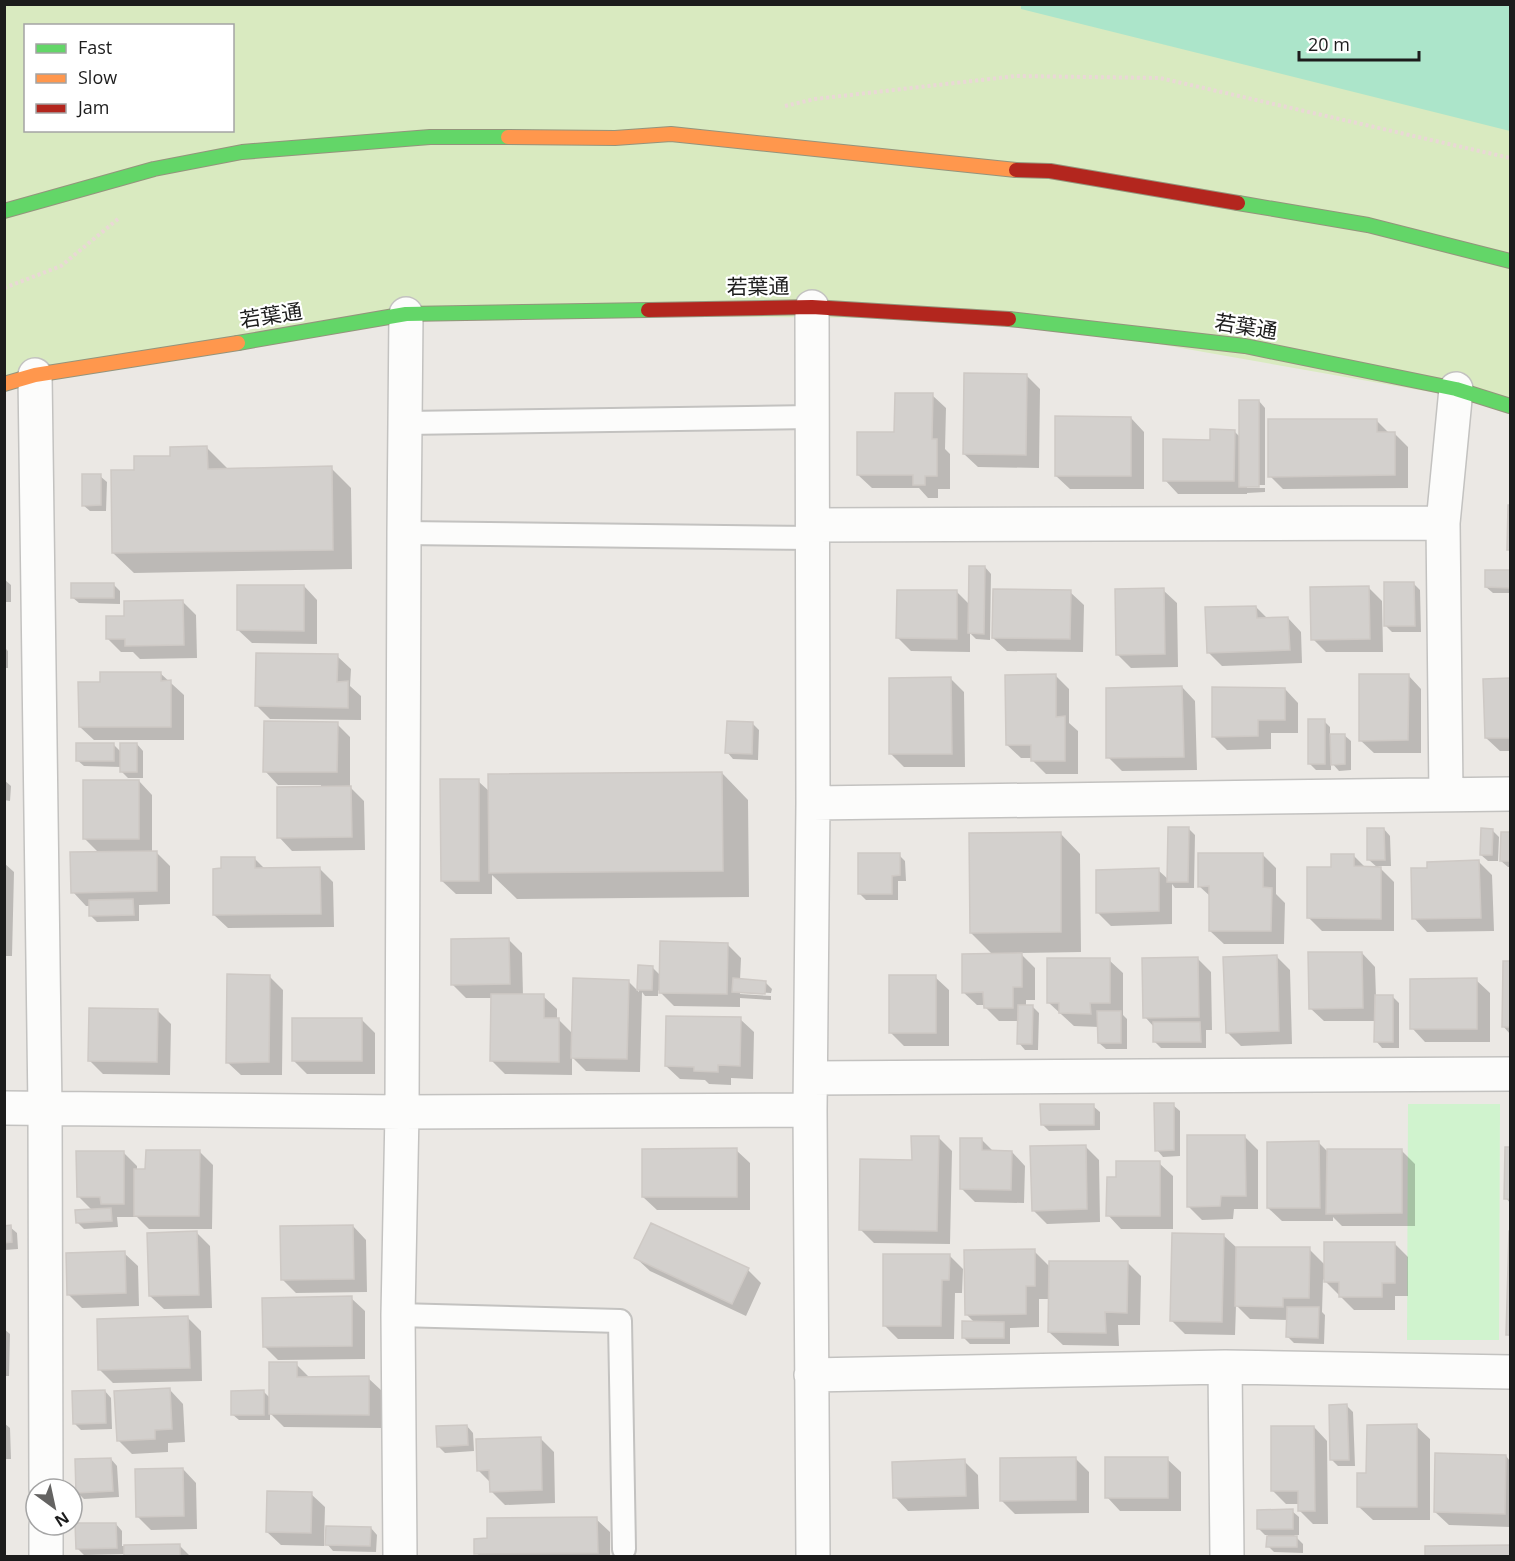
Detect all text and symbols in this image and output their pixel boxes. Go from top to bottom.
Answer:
legend [24,24,234,132]
scale bar [1299,24,1419,62]
text: 20 m [1308,32,1350,56]
text: Fast [78,35,112,59]
text: Slow [78,65,117,89]
text: Jam [76,95,110,119]
street label: 若葉通 [726,271,790,301]
street label: 若葉通 [238,296,304,334]
street label: 若葉通 [1213,307,1279,345]
north arrow [24,1477,84,1537]
text: N [51,1507,74,1532]

